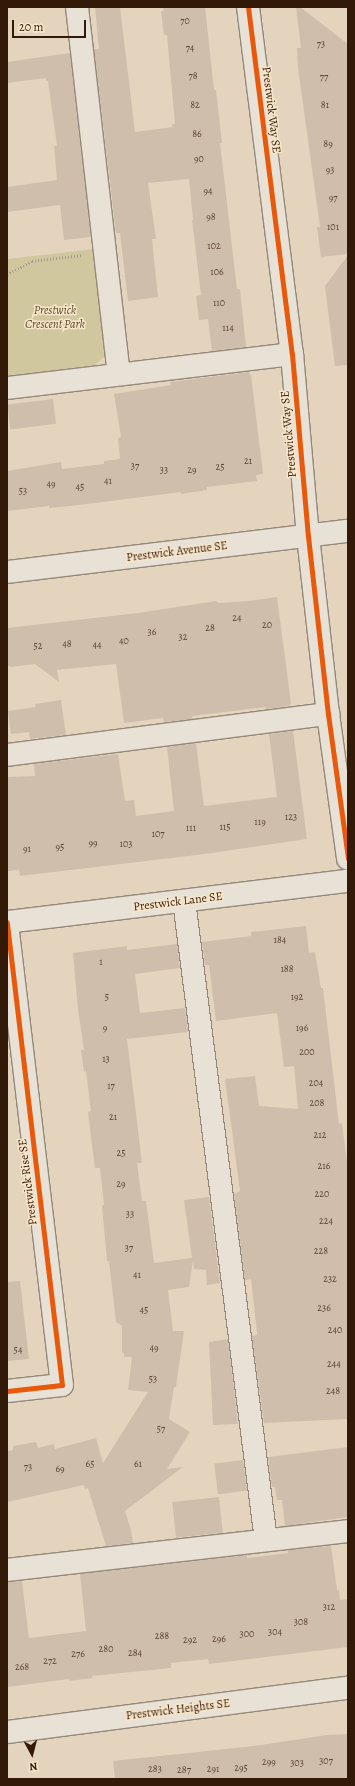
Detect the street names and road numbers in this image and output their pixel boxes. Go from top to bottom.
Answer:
street label: Prestwick Way SE [259,66,283,154]
street label: Prestwick Way SE [278,390,300,478]
street label: Prestwick Avenue SE [126,539,228,565]
street label: Prestwick Lane SE [133,889,223,915]
street label: Prestwick Rise SE [16,1138,40,1226]
street label: Prestwick Heights SE [125,1696,231,1724]

